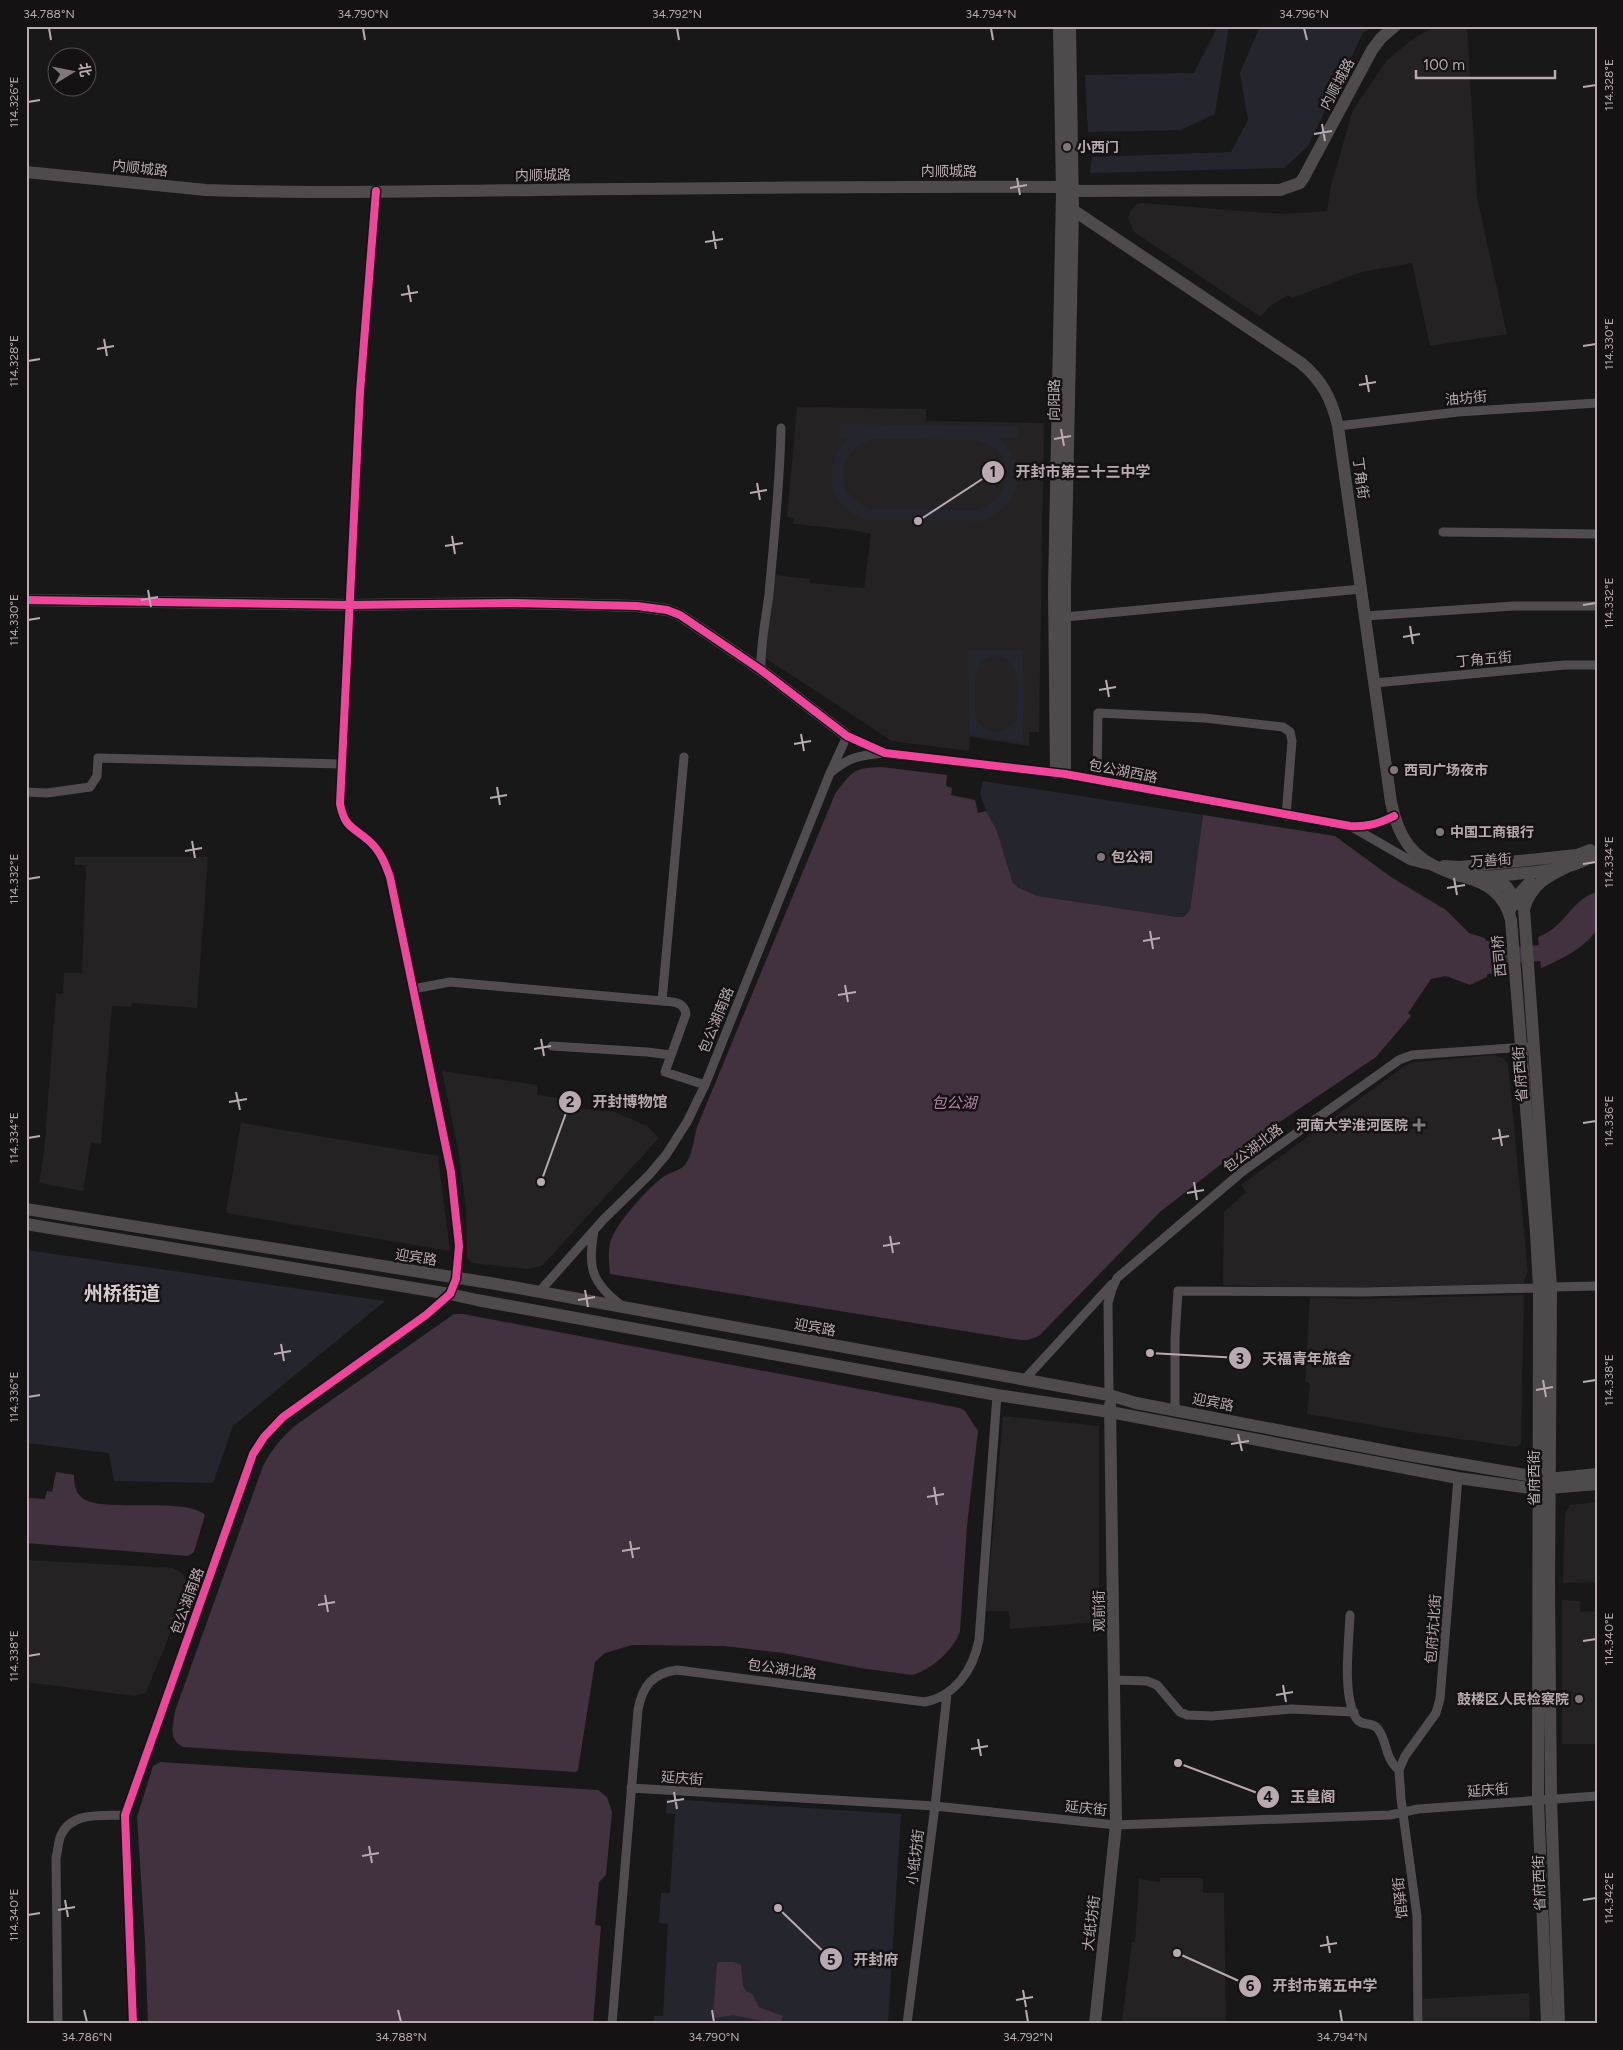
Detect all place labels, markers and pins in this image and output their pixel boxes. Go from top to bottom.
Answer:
place label: 小西门 [1077,139,1119,156]
marker: 小西门 [1061,141,1073,153]
callout: 开封市第三十三中学 [981,457,1161,487]
place label: 西司广场夜市 [1404,762,1488,779]
marker: 西司广场夜市 [1388,764,1400,776]
place label: 中国工商银行 [1450,824,1534,841]
marker: 中国工商银行 [1434,826,1446,838]
place label: 包公祠 [1111,849,1153,866]
marker: 包公祠 [1095,851,1107,863]
callout: 开封博物馆 [558,1087,678,1117]
place label: 河南大学淮河医院 [1296,1117,1408,1134]
marker: 河南大学淮河医院 [1412,1118,1426,1132]
callout: 天福青年旅舍 [1227,1343,1362,1373]
place label: 鼓楼区人民检察院 [1457,1691,1569,1708]
marker: 鼓楼区人民检察院 [1573,1693,1585,1705]
callout: 玉皇阁 [1256,1782,1346,1812]
callout: 开封府 [818,1944,908,1974]
callout: 开封市第五中学 [1237,1971,1387,2001]

